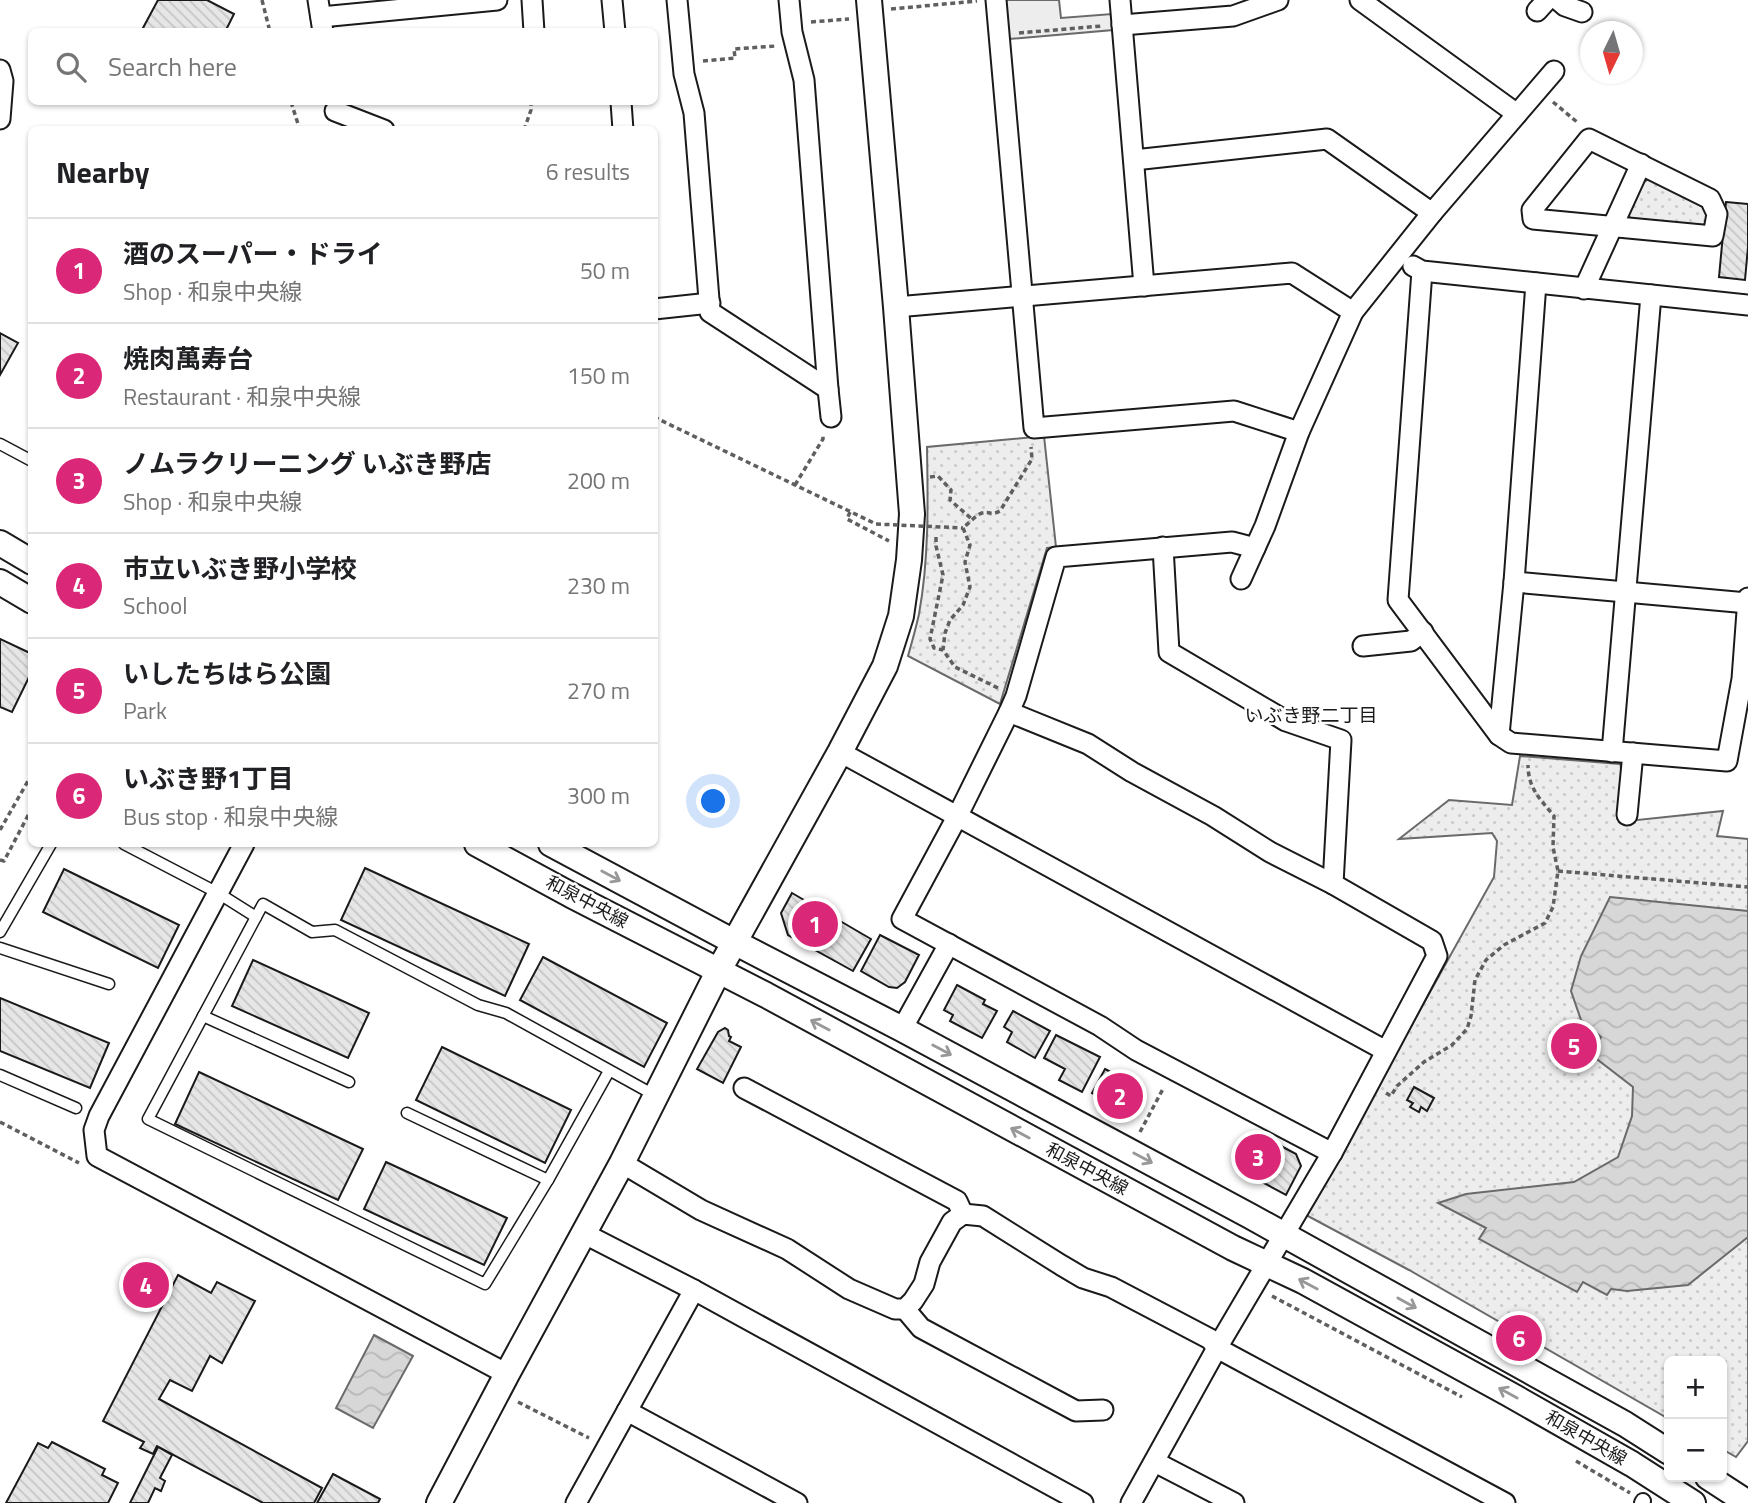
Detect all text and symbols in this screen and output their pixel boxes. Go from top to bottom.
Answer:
north arrow [1580,21,1643,84]
search box [28,28,658,105]
text: Search here [108,47,237,86]
icon: search [52,48,90,86]
text: Nearby [56,149,149,195]
text: 6 results [546,154,630,189]
text: 酒のスーパー・ドライ [123,234,383,273]
text: 1 [73,253,85,288]
text: 50 m [580,253,630,288]
text: Shop · 和泉中央線 [123,274,302,309]
text: 焼肉萬寿台 [123,339,253,378]
text: 2 [73,358,85,393]
text: 150 m [567,358,630,393]
text: Restaurant · 和泉中央線 [123,379,361,414]
text: ノムラクリーニング いぶき野店 [123,444,491,483]
text: 3 [73,463,85,498]
text: 200 m [567,463,630,498]
text: Shop · 和泉中央線 [123,484,302,519]
text: 市立いぶき野小学校 [123,549,357,588]
text: 4 [73,568,85,603]
text: 230 m [567,568,630,603]
text: School [123,588,187,623]
text: いしたちはら公園 [123,654,331,693]
text: 5 [73,673,85,708]
text: 270 m [567,673,630,708]
text: Park [123,693,167,728]
district label: いぶき野二丁目 [1244,700,1378,729]
text: いぶき野1丁目 [123,759,294,798]
text: 6 [73,778,85,813]
text: 300 m [567,778,630,813]
your location [696,784,730,818]
text: Bus stop · 和泉中央線 [123,799,338,834]
street label: 和泉中央線 [541,869,633,935]
one-way arrow [600,870,621,883]
pin: 1 [792,898,838,950]
one-way arrow [811,1017,831,1031]
pin: 5 [1551,1020,1597,1072]
one-way arrow [932,1043,952,1057]
pin: 2 [1097,1070,1143,1122]
one-way arrow [1011,1126,1031,1140]
pin: 3 [1235,1131,1281,1183]
street label: 和泉中央線 [1041,1136,1133,1202]
one-way arrow [1132,1152,1152,1166]
pin: 4 [123,1259,169,1311]
one-way arrow [1299,1277,1319,1291]
one-way arrow [1396,1296,1416,1310]
pin: 6 [1496,1312,1542,1364]
map controls [1664,1356,1727,1482]
button: + [1664,1356,1727,1419]
one-way arrow [1498,1386,1519,1400]
street label: 和泉中央線 [1541,1403,1632,1472]
button: − [1664,1419,1727,1482]

